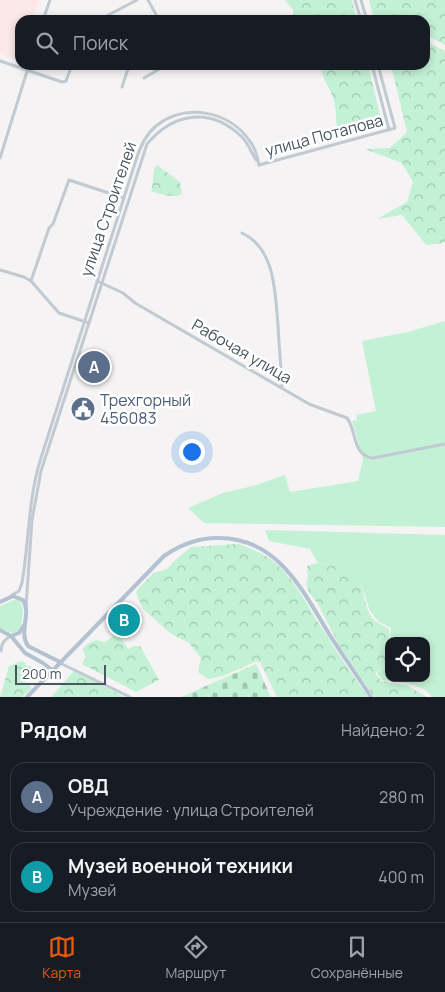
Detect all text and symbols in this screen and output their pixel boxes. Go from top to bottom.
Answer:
search box [15,15,430,70]
icon: search [33,29,61,57]
text: Поиск [73,30,128,56]
street label: улица Потапова [263,109,385,161]
street label: улица Строителей [75,139,141,279]
street label: Рабочая улица [188,313,296,389]
pin: A [78,348,110,386]
place label: Трехгорный 456083 [100,389,191,429]
public building icon: Трехгорный 456083 [70,396,96,422]
your location [179,439,205,465]
pin: B [108,601,140,639]
map controls [385,637,430,682]
button: locate [385,637,430,682]
scale bar [15,662,106,685]
text: 200 m [22,664,62,683]
text: Рядом [20,716,87,744]
text: Найдено: 2 [341,719,425,741]
text: ОВД [68,773,109,799]
text: A [32,786,42,808]
text: 280 m [379,786,424,808]
text: Учреждение · улица Строителей [68,799,314,821]
text: Музей военной техники [68,853,293,879]
text: B [32,866,42,888]
text: 400 m [378,866,424,888]
text: Музей [68,879,116,901]
tab: Карта [42,933,81,982]
tab: Маршрут [165,933,226,982]
tab: Сохранённые [311,933,403,982]

